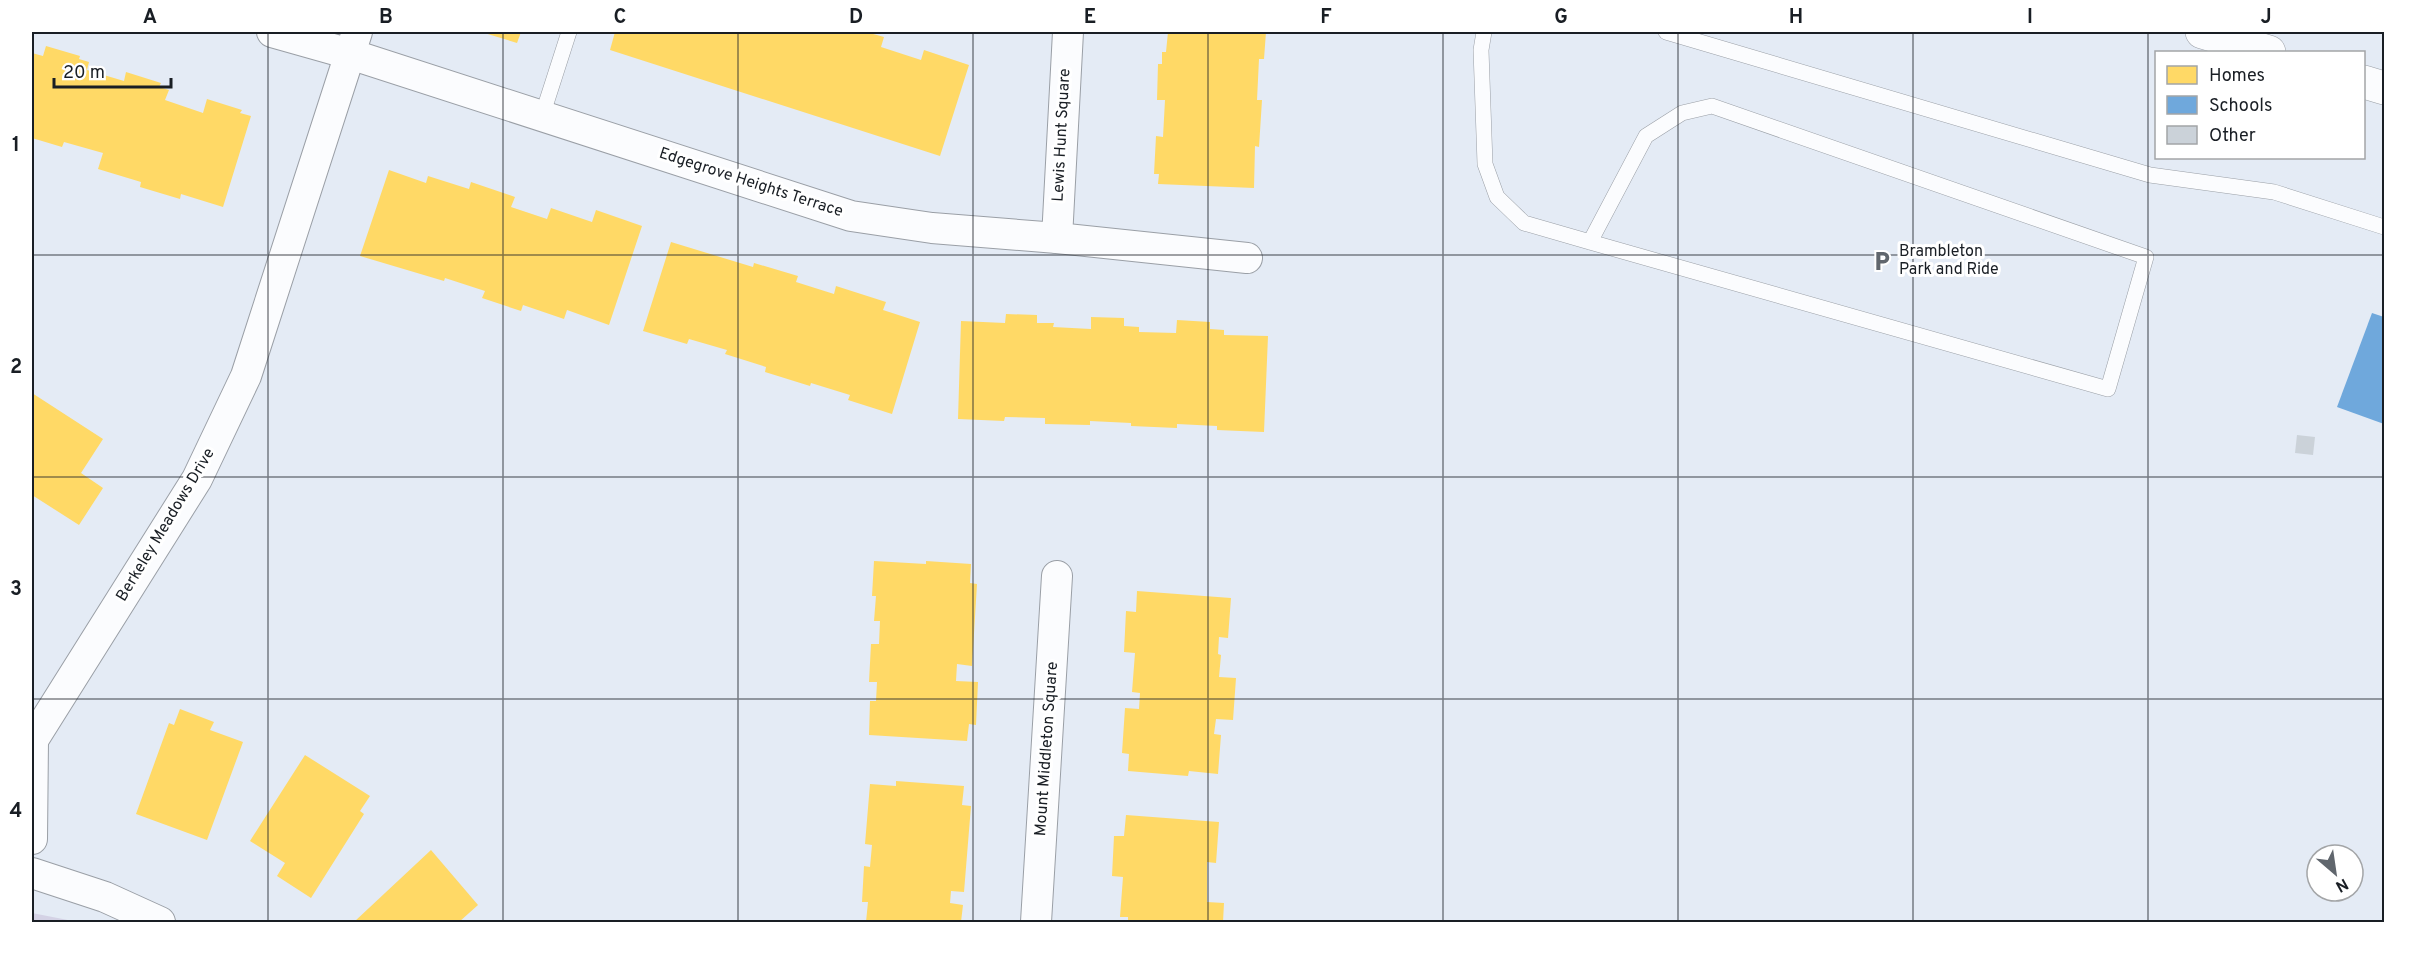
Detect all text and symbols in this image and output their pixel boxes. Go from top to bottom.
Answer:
text: A [143,5,157,31]
text: B [379,5,393,31]
text: C [614,5,626,31]
text: D [849,5,863,31]
text: E [1084,5,1096,31]
text: F [1320,5,1332,31]
text: G [1554,5,1568,31]
text: H [1789,5,1803,31]
text: I [2027,5,2033,31]
text: J [2260,5,2272,31]
scale bar [54,51,171,89]
legend [2155,51,2365,159]
text: 20 m [63,62,105,85]
text: Homes [2209,65,2265,88]
street label: Lewis Hunt Square [1049,68,1075,202]
text: Schools [2209,95,2272,118]
text: Other [2209,125,2256,148]
text: 1 [12,133,20,159]
street label: Edgegrove Heights Terrace [656,144,846,222]
place label: Brambleton Park and Ride [1899,242,1999,280]
parking icon: Brambleton Park and Ride [1870,249,1894,273]
text: 2 [10,355,22,381]
street label: Berkeley Meadows Drive [112,445,220,605]
text: 3 [10,577,22,603]
street label: Mount Middleton Square [1031,661,1063,837]
text: 4 [10,799,22,825]
north arrow [2305,843,2365,903]
text: N [2331,873,2351,896]

